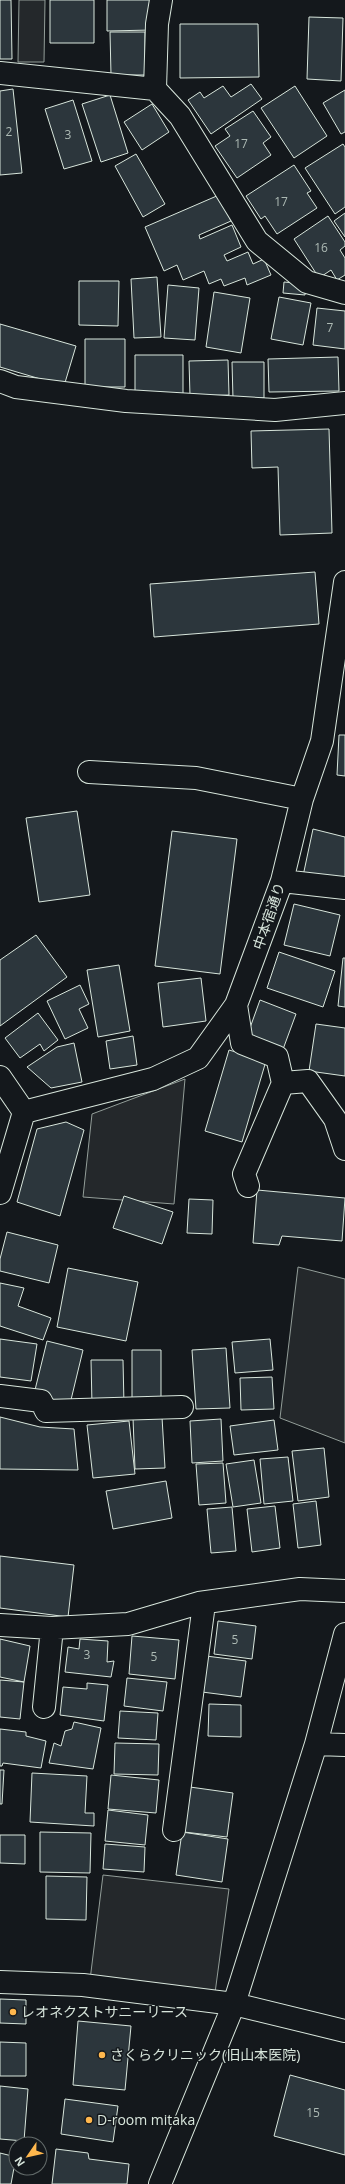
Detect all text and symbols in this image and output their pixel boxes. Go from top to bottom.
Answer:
house number: 2 [6,123,13,140]
house number: 3 [65,126,72,143]
house number: 17 [234,135,248,152]
house number: 17 [274,193,288,210]
house number: 16 [314,239,328,256]
house number: 7 [327,319,334,336]
street label: 中本宿通り [248,880,289,952]
house number: 5 [232,1631,239,1648]
house number: 3 [84,1646,91,1663]
house number: 5 [151,1648,158,1665]
place label: レオネクストサニーリース [21,2002,188,2021]
marker: レオネクストサニーリース [8,2007,18,2017]
place label: さくらクリニック(旧山本医院) [110,2045,300,2064]
marker: さくらクリニック(旧山本医院) [97,2050,107,2060]
house number: 15 [306,2104,320,2121]
place label: D-room mitaka [97,2110,195,2129]
marker: D-room mitaka [84,2115,94,2125]
north arrow [8,2136,48,2176]
text: N [11,2154,28,2170]

